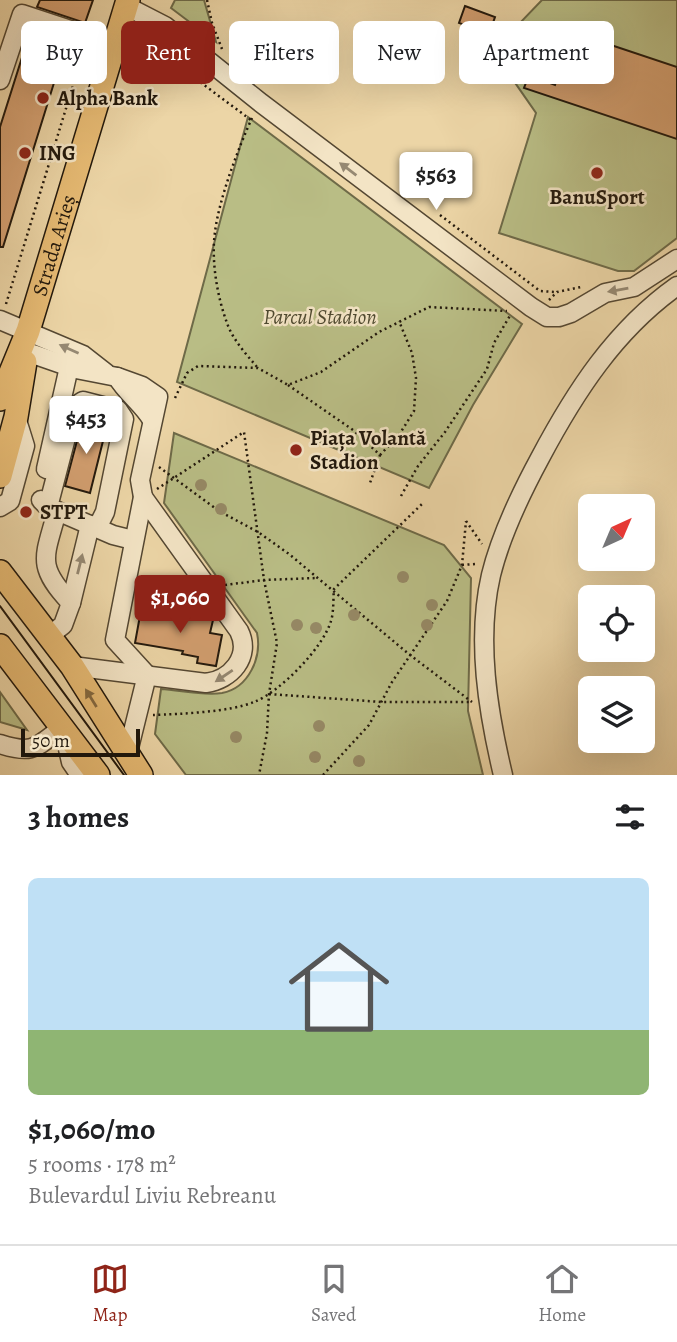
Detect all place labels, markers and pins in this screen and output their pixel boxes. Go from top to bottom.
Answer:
place label: Alpha Bank [56,84,158,112]
marker: Alpha Bank [35,90,51,106]
place label: ING [39,139,76,167]
marker: ING [17,145,33,161]
pin: $563 [395,152,477,212]
marker: BanuSport [589,165,605,181]
place label: BanuSport [549,183,645,211]
pin: $453 [45,396,127,456]
place label: Piața Volantă Stadion [310,424,427,476]
marker: Piața Volantă Stadion [288,442,304,458]
place label: STPT [40,498,87,526]
marker: STPT [18,504,34,520]
pin: $1,060 [123,576,237,635]

